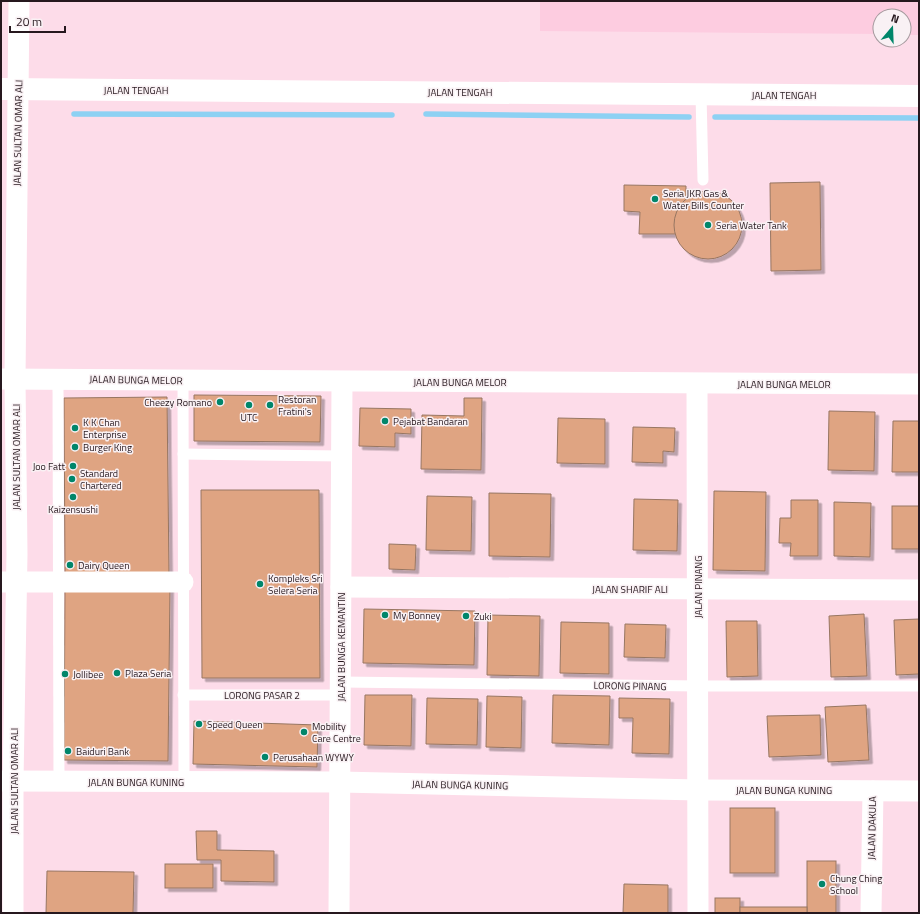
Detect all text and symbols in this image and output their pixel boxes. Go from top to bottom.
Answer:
scale bar [10,8,65,34]
north arrow [872,8,912,48]
text: N [889,10,901,27]
text: 20 m [16,12,42,31]
street label: JALAN SULTAN OMAR ALI [10,80,26,186]
street label: JALAN TENGAH [104,83,168,98]
street label: JALAN TENGAH [428,85,492,100]
street label: JALAN TENGAH [752,88,816,103]
place label: Seria JKR Gas & Water Bills Counter [663,186,745,213]
marker: Seria JKR Gas & Water Bills Counter [650,194,660,204]
place label: Seria Water Tank [716,218,787,233]
marker: Seria Water Tank [703,220,713,230]
street label: JALAN BUNGA MELOR [89,372,183,388]
street label: JALAN BUNGA MELOR [413,375,507,390]
street label: JALAN BUNGA MELOR [737,377,831,392]
place label: Restoran Fratini's [278,392,316,419]
place label: Cheezy Romano [144,395,212,410]
marker: Cheezy Romano [215,397,225,407]
marker: UTC [244,400,254,410]
marker: Restoran Fratini's [265,400,275,410]
street label: JALAN SULTAN OMAR ALI [9,404,24,510]
place label: UTC [241,410,258,425]
place label: Pejabat Bandaran [393,414,468,429]
place label: K K Chan Enterprise [83,415,127,442]
marker: Pejabat Bandaran [380,416,390,426]
marker: K K Chan Enterprise [70,423,80,433]
place label: Burger King [83,440,132,455]
marker: Burger King [70,442,80,452]
place label: Joo Fatt [32,459,65,474]
marker: Joo Fatt [68,461,78,471]
place label: Standard Chartered [80,466,122,493]
marker: Standard Chartered [67,474,77,484]
marker: Kaizensushi [68,492,78,502]
place label: Kaizensushi [48,502,98,517]
street label: JALAN PINANG [691,556,706,618]
place label: Dairy Queen [78,558,130,573]
marker: Dairy Queen [65,560,75,570]
place label: Kompleks Sri Selera Seria [268,571,323,598]
marker: Kompleks Sri Selera Seria [255,579,265,589]
street label: JALAN SHARIF ALI [592,582,668,597]
street label: JALAN BUNGA KEMANTIN [334,592,349,702]
place label: My Bonney [393,608,441,623]
place label: Zuki [474,609,492,624]
marker: My Bonney [380,610,390,620]
marker: Zuki [461,611,471,621]
place label: Plaza Seria [125,666,171,681]
place label: Jollibee [73,667,103,682]
marker: Plaza Seria [112,668,122,678]
marker: Jollibee [60,669,70,679]
street label: LORONG PINANG [593,678,667,694]
street label: LORONG PASAR 2 [224,688,300,703]
place label: Speed Queen [207,717,263,732]
marker: Speed Queen [194,719,204,729]
place label: Mobility Care Centre [312,719,361,746]
marker: Mobility Care Centre [299,727,309,737]
street label: JALAN SULTAN OMAR ALI [7,728,22,834]
place label: Baiduri Bank [76,744,129,759]
marker: Baiduri Bank [63,746,73,756]
place label: Perusahaan WYWY [273,750,354,765]
marker: Perusahaan WYWY [260,752,270,762]
street label: JALAN BUNGA KUNING [88,775,184,790]
street label: JALAN BUNGA KUNING [412,777,508,793]
street label: JALAN BUNGA KUNING [736,783,832,798]
street label: JALAN DAKULA [864,796,880,860]
place label: Chung Ching School [830,871,882,898]
marker: Chung Ching School [817,879,827,889]

